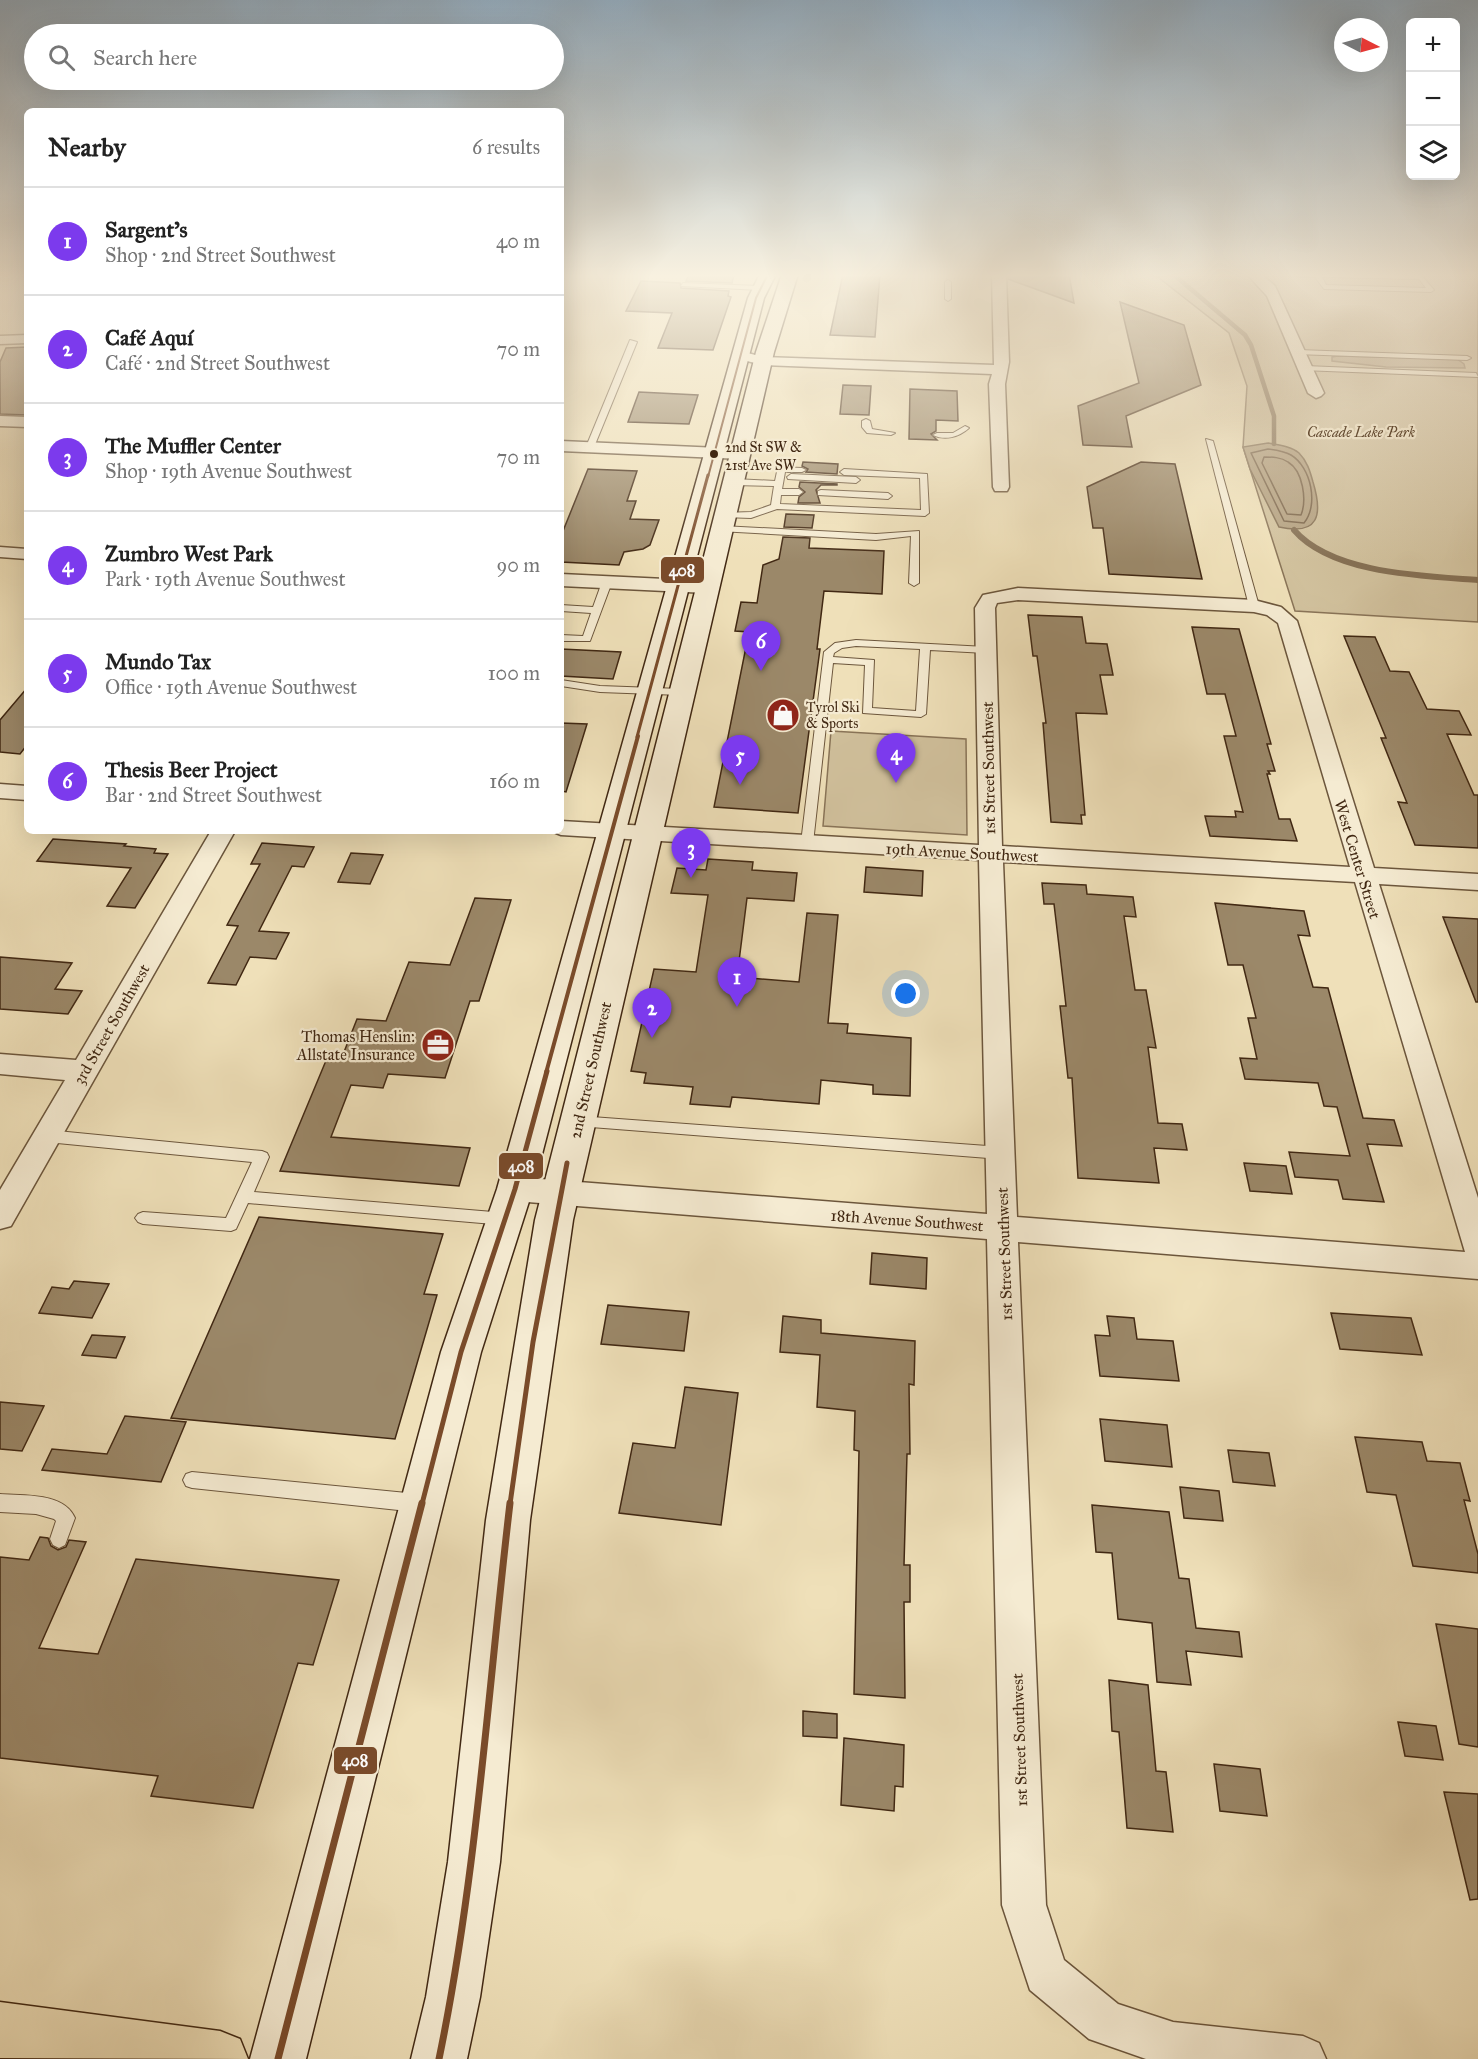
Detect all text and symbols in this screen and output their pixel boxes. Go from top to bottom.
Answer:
north arrow [1334,18,1388,72]
map controls [1406,18,1460,180]
button: + [1406,18,1460,72]
search box [24,24,564,90]
icon: search [45,41,78,74]
text: Search here [93,44,197,71]
button: − [1406,72,1460,126]
button: layers [1406,126,1460,180]
text: Nearby [48,131,126,163]
text: 6 results [472,135,540,159]
text: Sargent's [105,216,188,243]
text: 1 [64,229,71,253]
text: 40 m [496,229,540,253]
text: Shop · 2nd Street Southwest [105,243,336,267]
text: Café Aquí [105,324,193,351]
text: 2 [63,337,72,361]
text: 70 m [497,337,540,361]
text: Café · 2nd Street Southwest [105,351,330,375]
park label: Cascade Lake Park [1307,424,1416,441]
text: The Muffler Center [105,432,281,459]
place label: 2nd St SW & 21st Ave SW [725,439,802,474]
text: 3 [64,445,72,469]
text: 70 m [497,445,540,469]
marker: 2nd St SW & 21st Ave SW [708,448,720,460]
text: Shop · 19th Avenue Southwest [105,459,352,483]
text: Zumbro West Park [105,540,273,567]
text: 4 [62,553,73,577]
text: 90 m [497,553,540,577]
line badge: 408 [660,556,705,584]
text: 408 [669,561,695,581]
text: Park · 19th Avenue Southwest [105,567,346,591]
pin: 6 [742,622,780,671]
text: Mundo Tax [105,648,211,675]
text: 5 [63,661,72,685]
text: 100 m [488,661,540,685]
text: Office · 19th Avenue Southwest [105,675,357,699]
shop icon: Tyrol Ski & Sports [765,697,801,733]
place label: Tyrol Ski & Sports [806,699,860,732]
street label: 1st Street Southwest [978,701,999,835]
pin: 4 [876,734,916,783]
pin: 5 [720,736,760,785]
text: Thesis Beer Project [105,756,278,783]
text: 6 [62,769,73,793]
text: 160 m [489,769,540,793]
text: Bar · 2nd Street Southwest [105,783,322,807]
street label: West Center Street [1330,797,1385,921]
pin: 3 [672,828,710,878]
street label: 19th Avenue Southwest [885,839,1039,866]
pin: 1 [718,958,756,1007]
street label: 3rd Street Southwest [69,960,154,1088]
your location [891,979,920,1008]
pin: 2 [632,988,672,1038]
street label: 2nd Street Southwest [565,999,616,1140]
place label: Thomas Henslin: Allstate Insurance [296,1027,415,1064]
office icon: Thomas Henslin: Allstate Insurance [420,1027,456,1063]
line badge: 408 [498,1152,544,1180]
text: 408 [508,1157,534,1177]
street label: 1st Street Southwest [993,1187,1016,1321]
street label: 18th Avenue Southwest [830,1206,984,1235]
street label: 1st Street Southwest [1008,1673,1031,1807]
line badge: 408 [333,1746,378,1775]
text: 408 [342,1751,368,1771]

